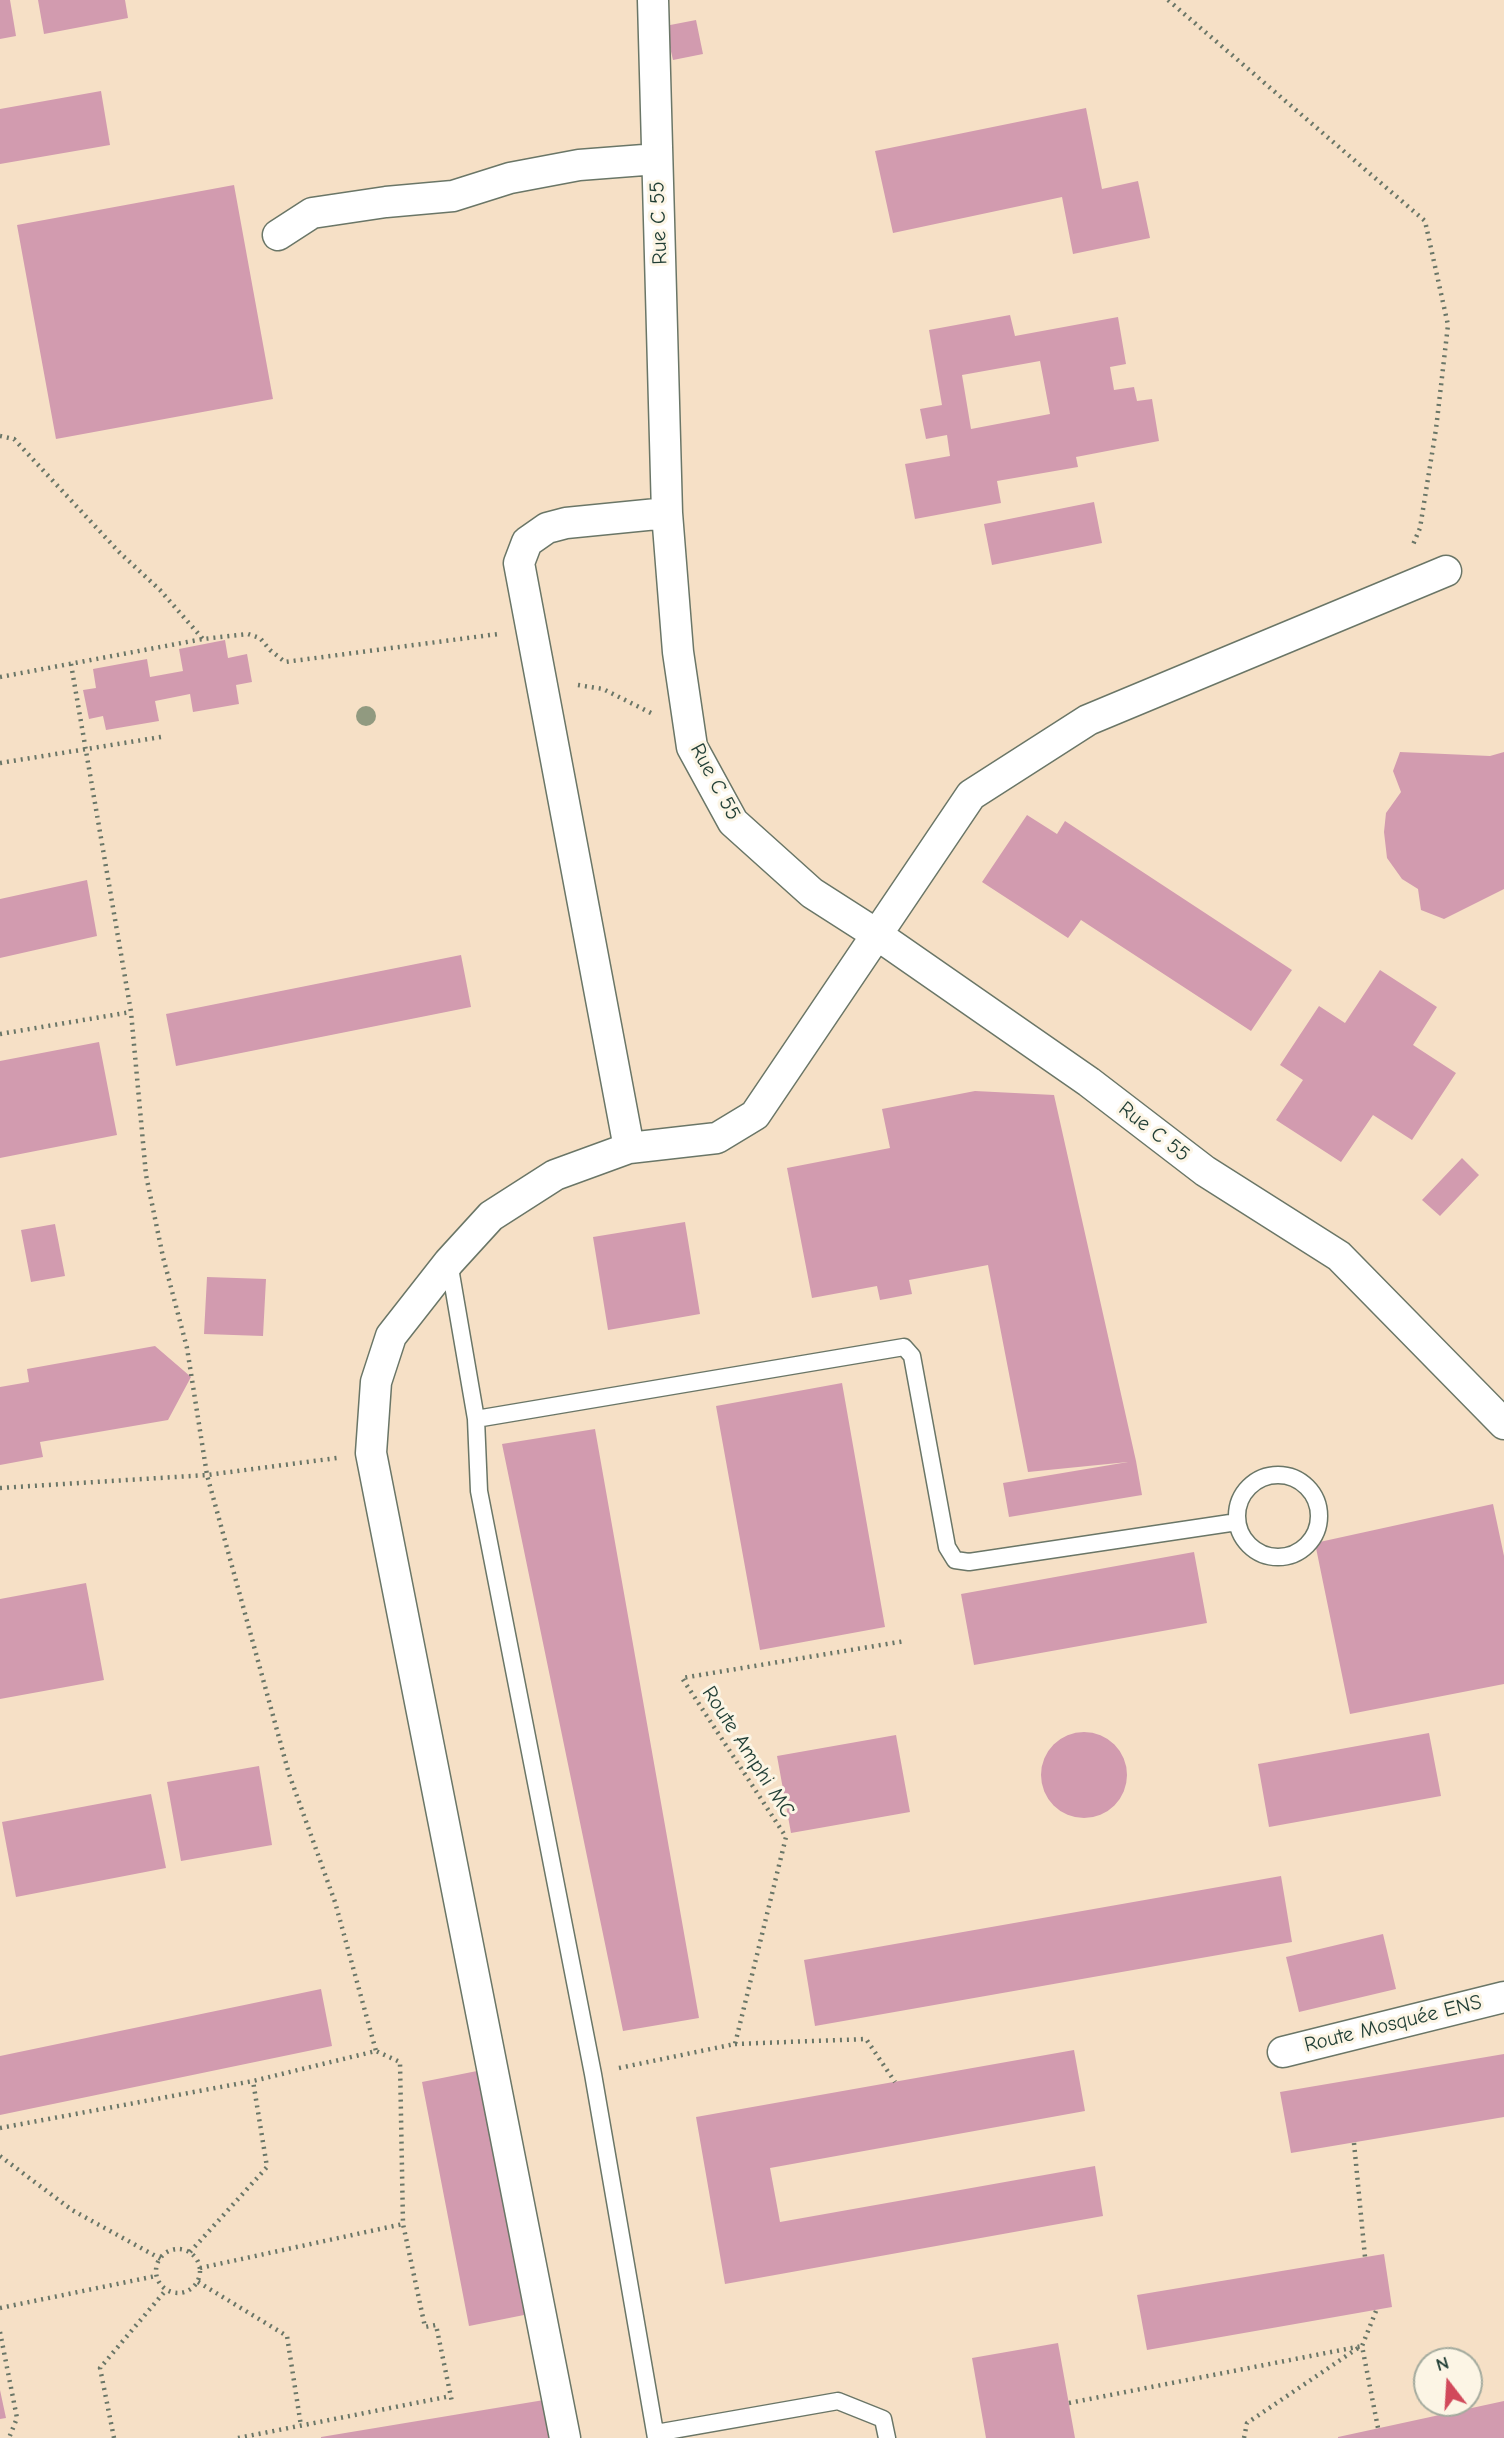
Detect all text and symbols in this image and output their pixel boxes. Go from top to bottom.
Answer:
street label: Rue C 55 [645,181,673,265]
street label: Rue C 55 [684,739,746,825]
street label: Rue C 55 [1113,1096,1195,1168]
street label: Route Amphi MC [696,1682,800,1822]
street label: Route Mosquée ENS [1302,1990,1484,2058]
north arrow [1413,2347,1483,2417]
text: N [1433,2352,1452,2376]

